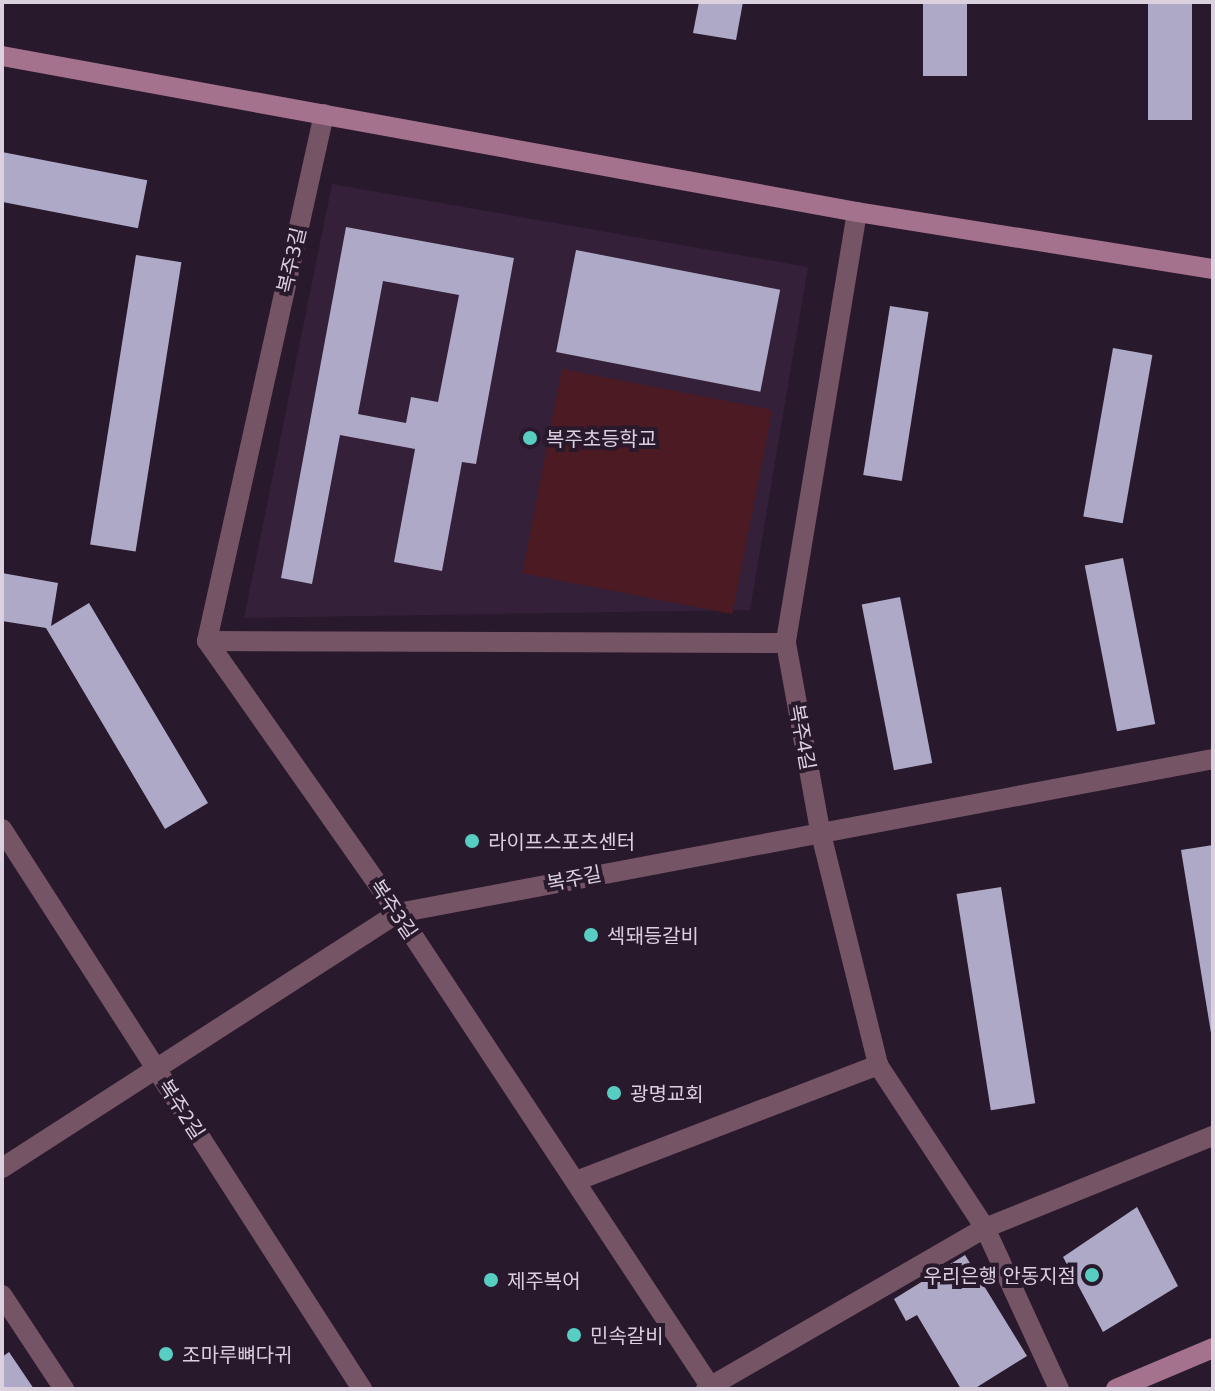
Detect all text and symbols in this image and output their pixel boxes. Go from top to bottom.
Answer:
street label: 복주3길 [272,225,310,295]
place label: 복주초등학교 [546,426,656,450]
marker: 복주초등학교 [521,429,539,447]
street label: 복주4길 [785,702,821,772]
place label: 라이프스포츠센터 [488,829,635,853]
marker: 라이프스포츠센터 [463,832,481,850]
street label: 복주길 [545,861,603,895]
street label: 복주3길 [365,875,423,943]
place label: 섹돼등갈비 [607,923,699,947]
marker: 섹돼등갈비 [582,926,600,944]
street label: 복주2길 [154,1075,210,1143]
place label: 광명교회 [630,1081,704,1105]
marker: 광명교회 [605,1084,623,1102]
place label: 우리은행 안동지점 [924,1263,1076,1287]
marker: 우리은행 안동지점 [1083,1266,1101,1284]
place label: 제주복어 [507,1268,581,1292]
marker: 제주복어 [482,1271,500,1289]
place label: 민속갈비 [590,1323,664,1347]
marker: 민속갈비 [565,1326,583,1344]
place label: 조마루뼈다귀 [182,1342,292,1366]
marker: 조마루뼈다귀 [157,1345,175,1363]

